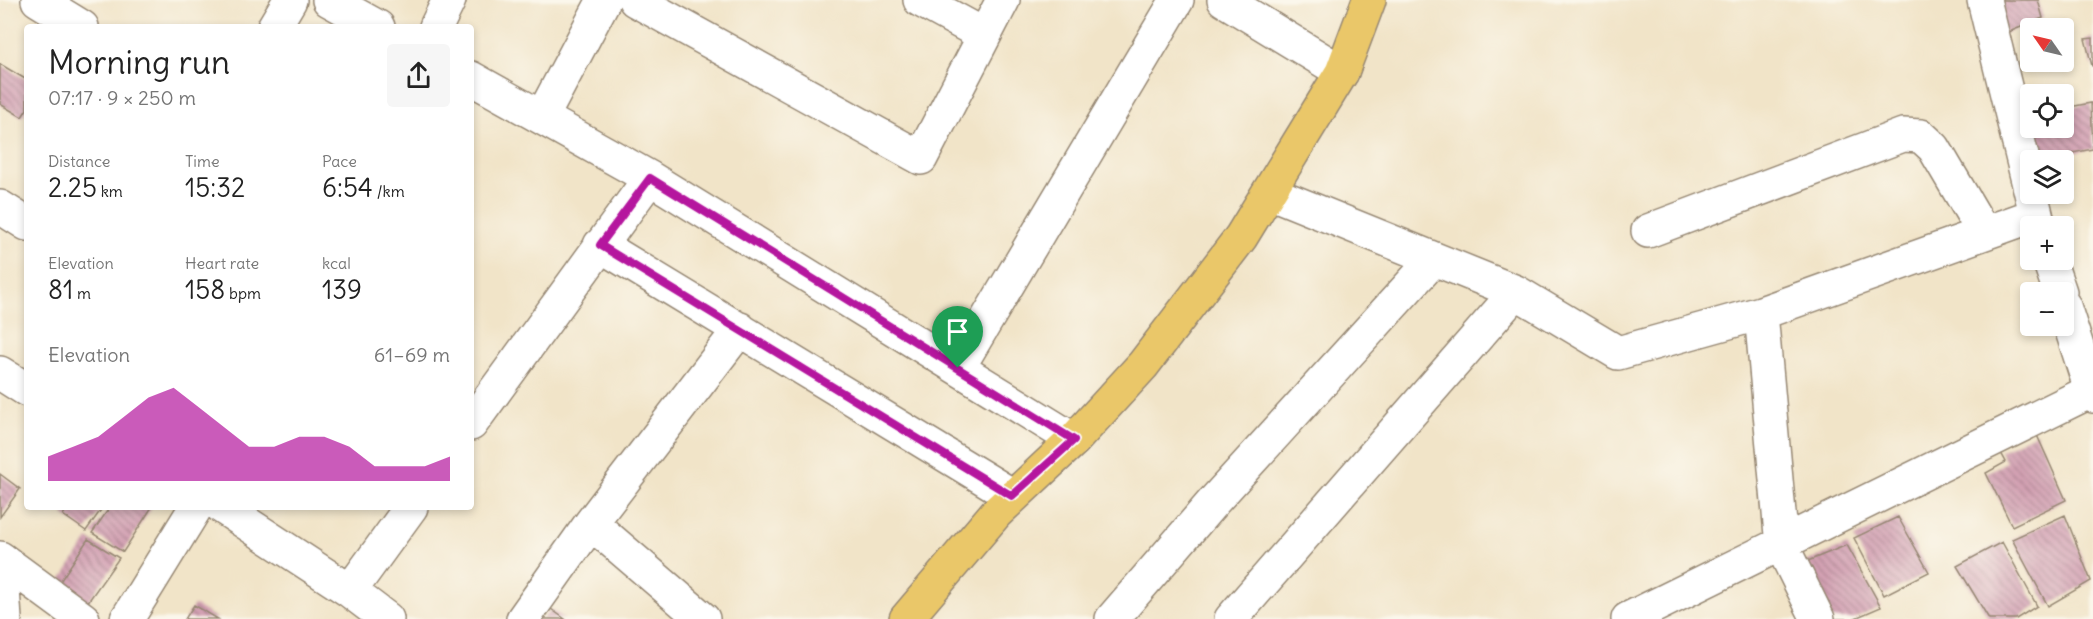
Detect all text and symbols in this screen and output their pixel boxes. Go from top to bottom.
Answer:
north arrow [2020,18,2074,72]
map controls [2020,18,2074,336]
text: Morning run [48,41,230,83]
button: share [387,44,450,107]
button: locate [2020,84,2074,138]
text: 07:17 · 9 × 250 m [48,85,196,110]
button: layers [2020,150,2074,204]
text: Distance [48,151,110,171]
text: Time [185,151,220,171]
text: Pace [322,151,357,171]
text: 2.25 [48,171,97,204]
text: 15:32 [185,171,245,204]
text: 6:54 [322,171,373,204]
text: km [97,181,123,201]
text: /km [373,181,405,201]
button: + [2020,216,2074,270]
text: Elevation [48,253,114,273]
text: Heart rate [185,253,259,273]
text: kcal [322,253,351,273]
text: 81 [48,273,73,306]
text: 158 [185,273,225,306]
text: 139 [322,273,362,306]
button: − [2020,282,2074,336]
text: m [73,283,91,303]
text: bpm [225,283,261,303]
pin [932,306,983,368]
icon: arrive [941,315,974,348]
text: Elevation [48,342,130,367]
text: 61–69 m [374,342,450,367]

